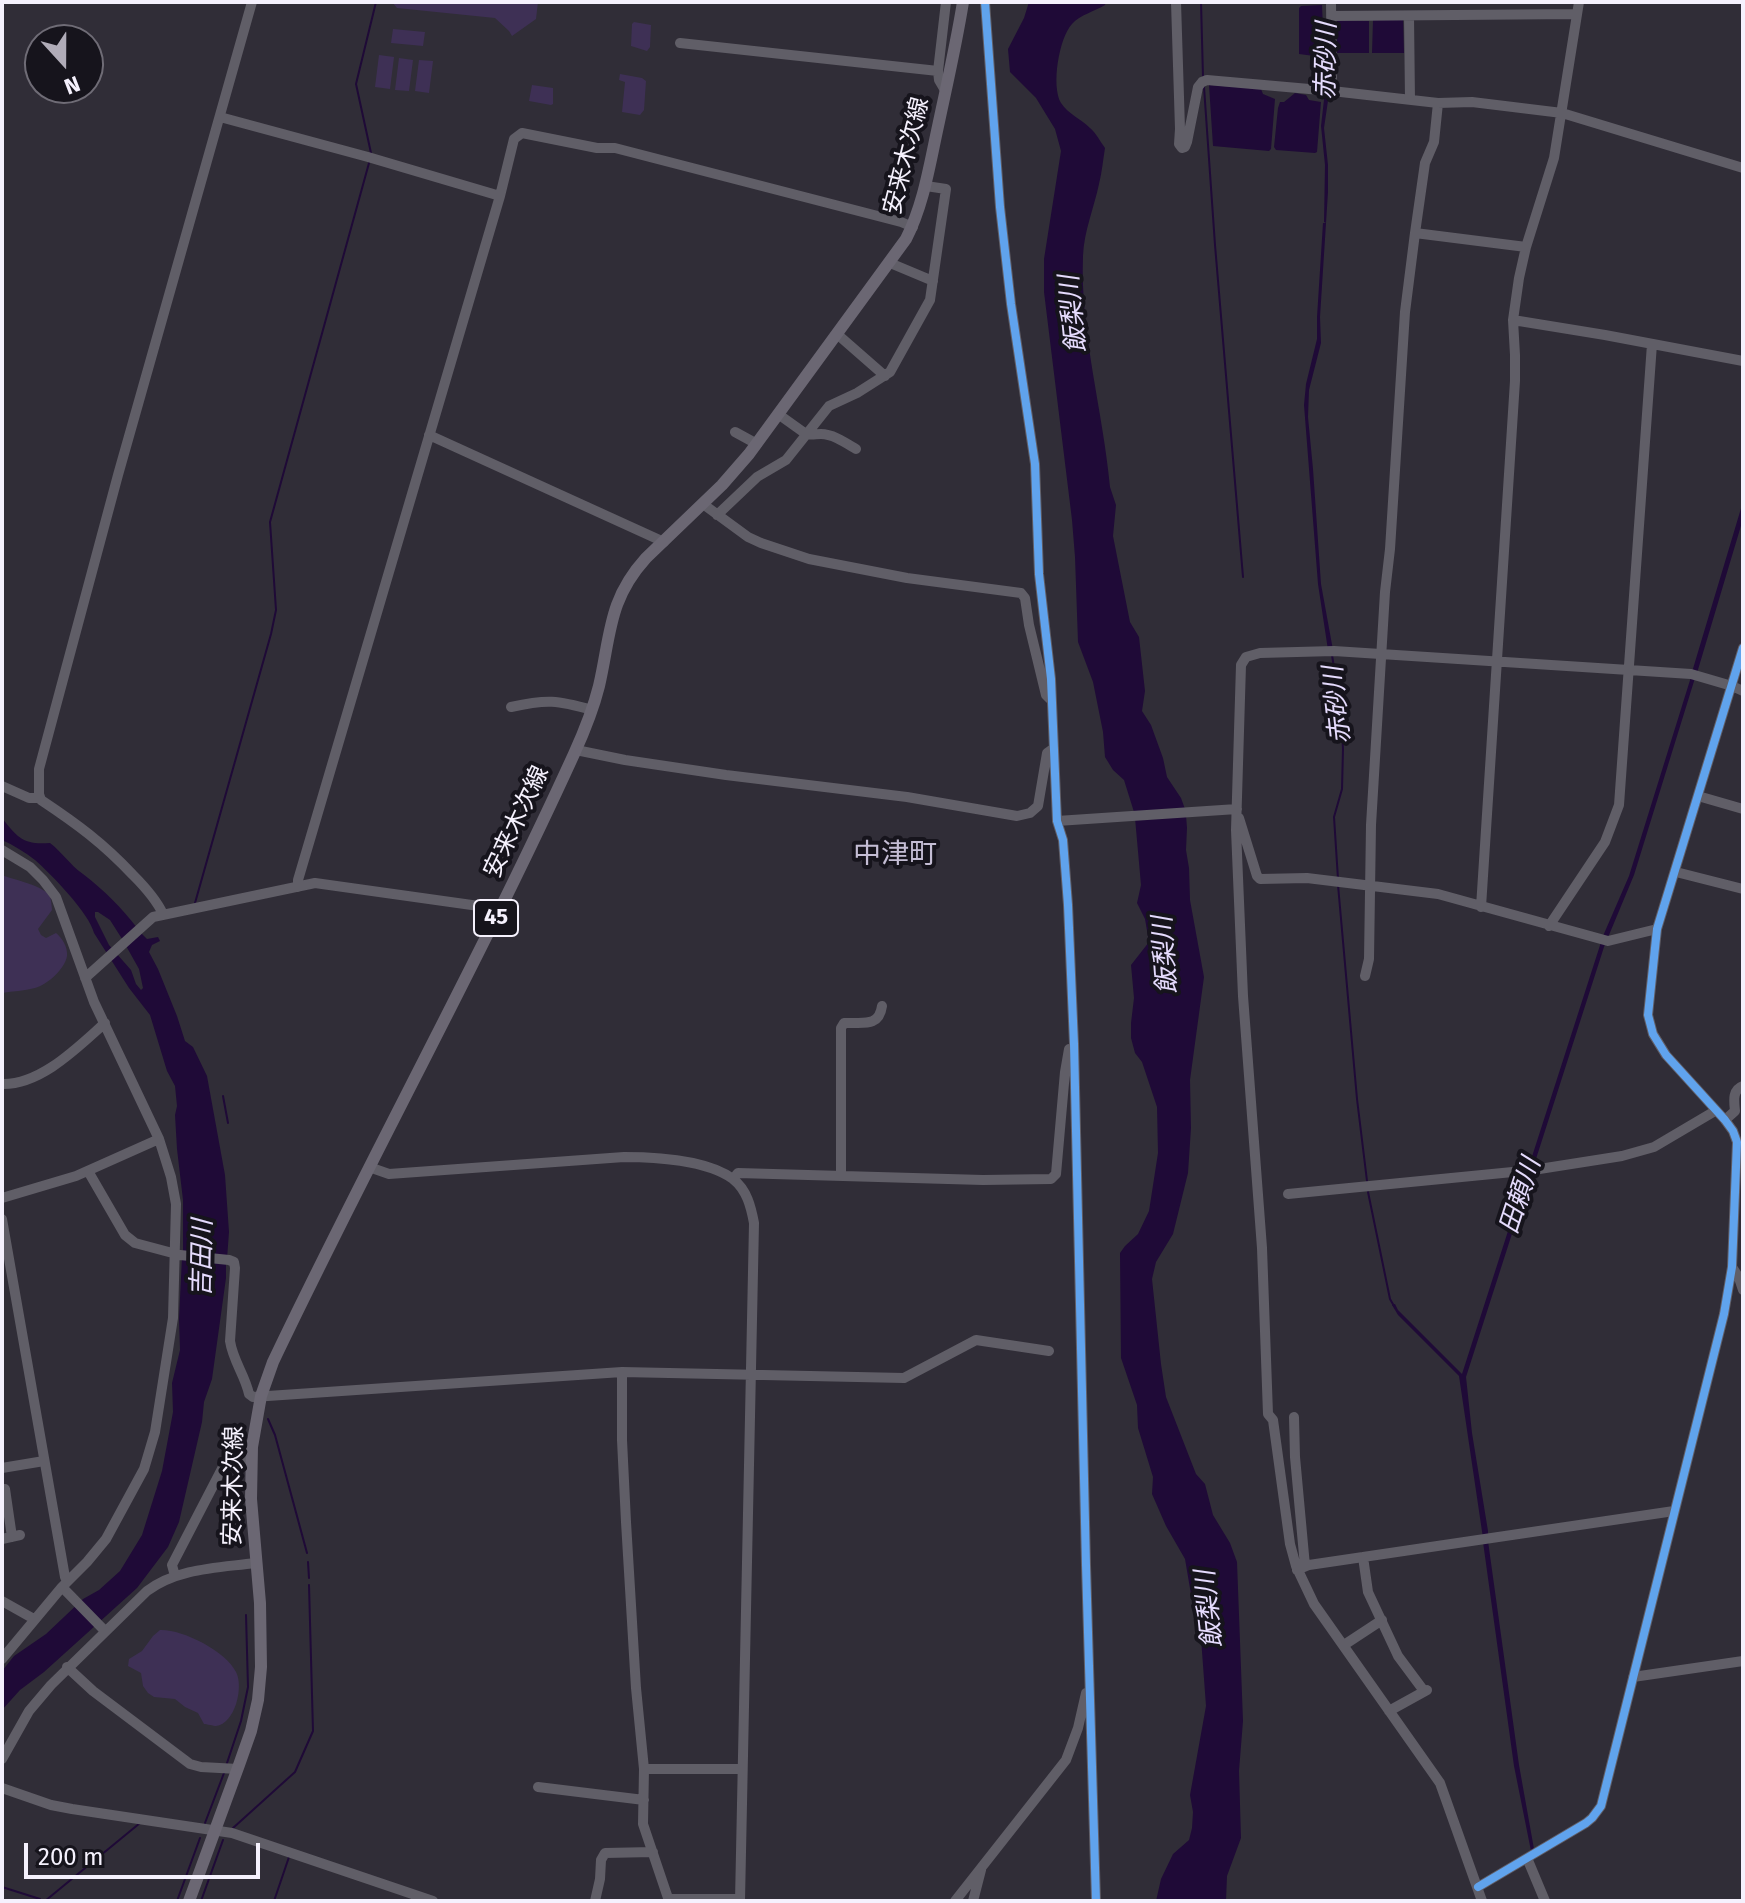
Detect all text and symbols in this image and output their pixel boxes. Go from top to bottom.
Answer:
water label: 赤砂川 [1311,22,1343,100]
north arrow [24,24,104,104]
text: N [60,70,84,100]
street label: 安来木次線 [879,94,935,218]
water label: 飯梨川 [1054,274,1094,354]
water label: 赤砂川 [1318,665,1358,745]
street label: 安来木次線 [479,762,555,882]
district label: 中津町 [853,838,937,872]
road number: 45 [474,900,518,936]
water label: 飯梨川 [1148,915,1184,995]
water label: 田頼川 [1494,1154,1548,1238]
water label: 吉田川 [187,1219,219,1297]
street label: 安来木次線 [219,1426,249,1546]
water label: 飯梨川 [1190,1569,1230,1649]
scale bar [28,1827,264,1877]
text: 200 m [38,1843,104,1871]

